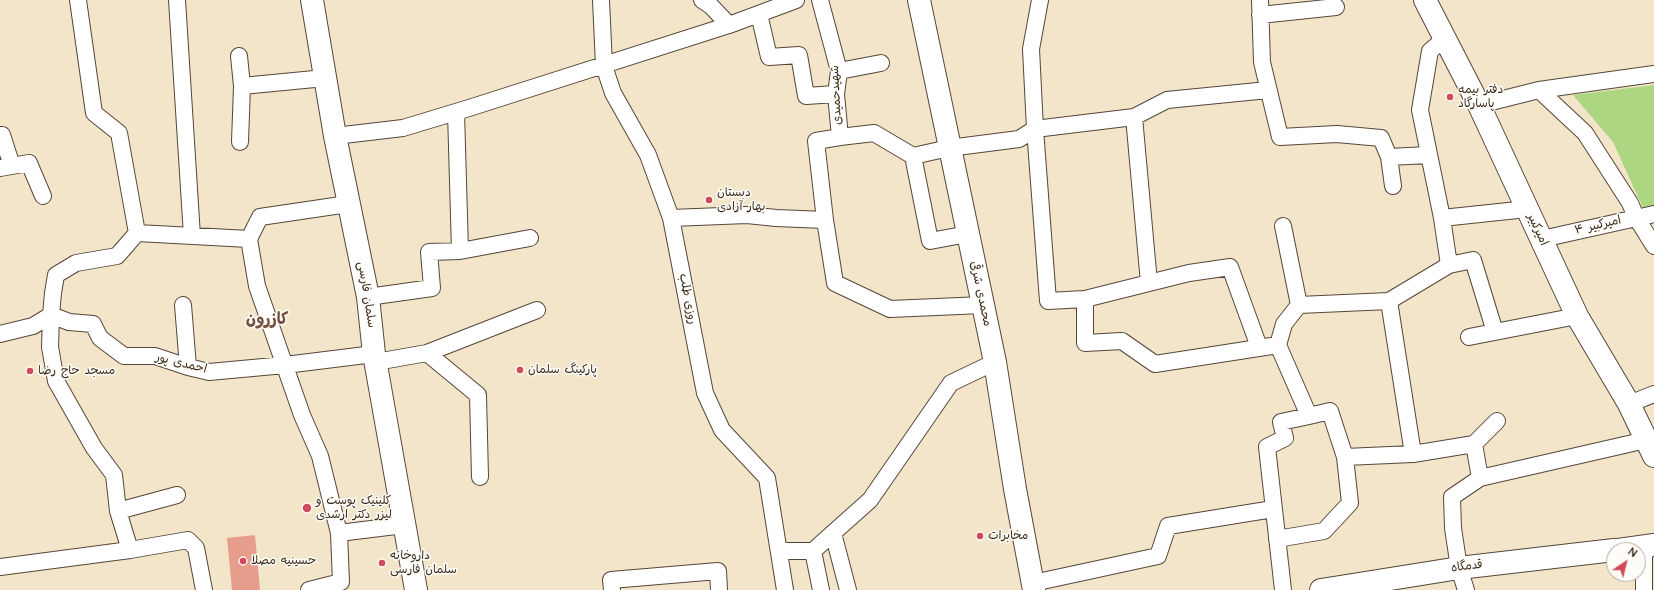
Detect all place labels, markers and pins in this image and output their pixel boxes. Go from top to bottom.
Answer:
place label: دفتر بیمه پاسارگاد [1458,83,1503,111]
marker: دفتر بیمه پاسارگاد [1445,92,1455,102]
place label: دبستان بهار آزادی [717,186,765,214]
marker: دبستان بهار آزادی [704,195,714,205]
place label: پارکینگ سلمان [528,363,597,377]
place label: مسجد حاج رضا [38,364,115,378]
marker: پارکینگ سلمان [515,365,525,375]
marker: مسجد حاج رضا [25,366,35,376]
place label: کلینیک پوست و لیزر دکتر ارشدی [316,494,392,522]
marker: کلینیک پوست و لیزر دکتر ارشدی [301,502,313,514]
place label: مخابرات [988,529,1028,543]
marker: مخابرات [975,531,985,541]
place label: داروخانه سلمان فارسی [390,549,457,577]
place label: حسینیه مصلا [251,554,316,568]
marker: حسینیه مصلا [238,556,248,566]
marker: داروخانه سلمان فارسی [377,558,387,568]

